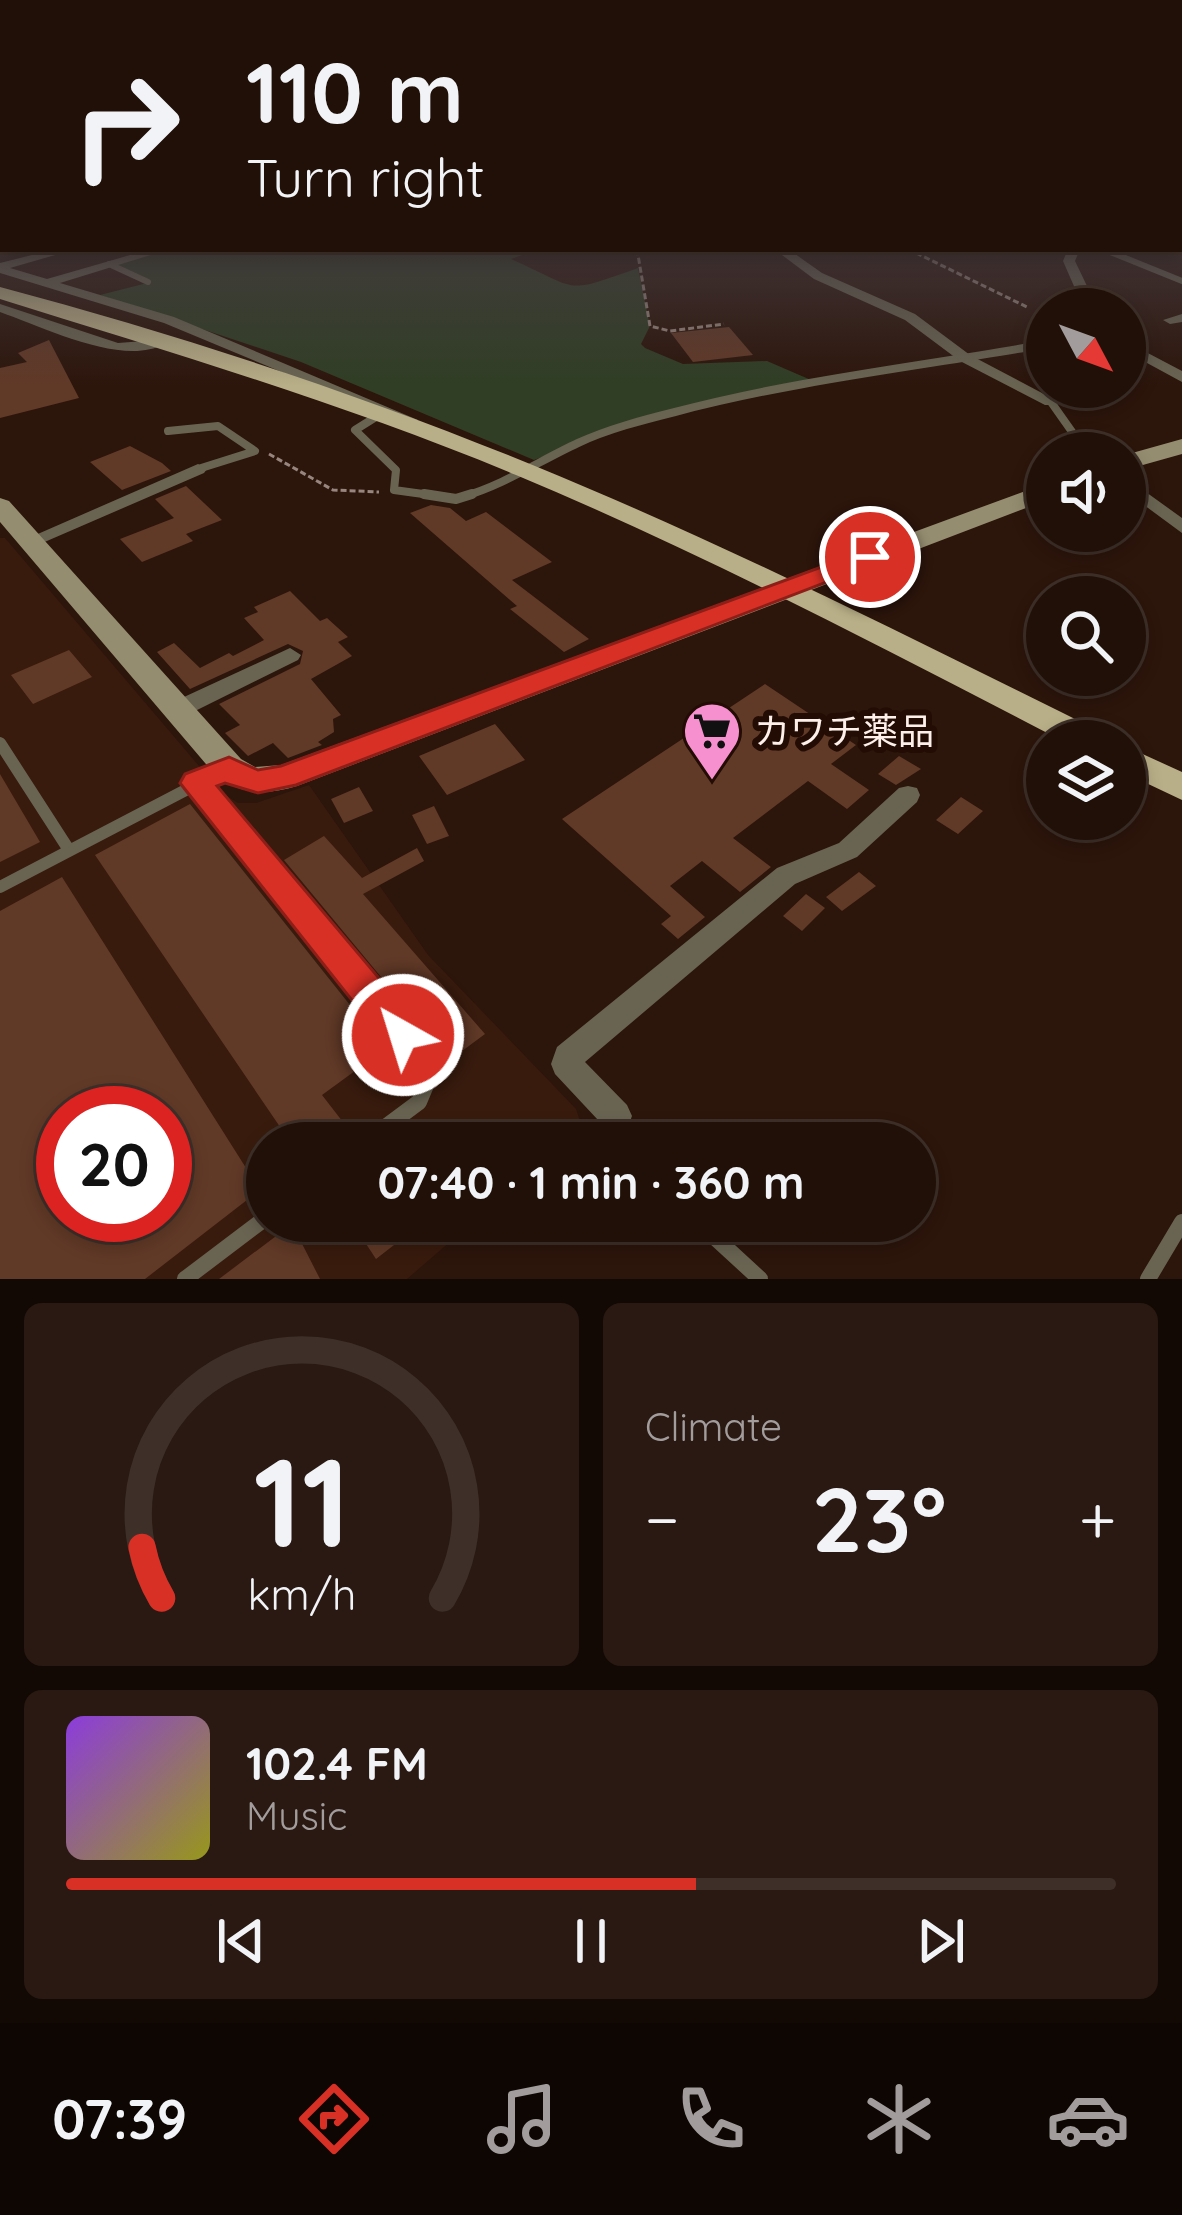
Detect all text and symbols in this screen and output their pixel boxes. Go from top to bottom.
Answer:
text: 110 m [246,39,464,144]
icon: right [48,48,204,204]
text: Turn right [246,143,485,211]
north arrow [1026,288,1146,408]
map controls [1026,288,1146,840]
button: sound [1026,432,1146,552]
pin [819,506,921,608]
icon: arrive [837,524,903,590]
button: search [1026,576,1146,696]
supermarket icon: カワチ薬品 [681,700,743,782]
place label: カワチ薬品 [754,708,934,753]
button: layers [1026,720,1146,840]
position arrow [340,972,466,1098]
speed limit sign: 20 [36,1086,192,1242]
text: 07:40 · 1 min · 360 m [377,1154,805,1210]
text: Climate [645,1402,782,1451]
text: 11 [253,1422,350,1578]
text: 23° [812,1462,947,1575]
text: − [645,1477,679,1560]
text: + [1079,1477,1116,1560]
text: km/h [247,1566,356,1620]
text: 102.4 FM [246,1735,428,1791]
text: Music [246,1791,347,1840]
icon: previous [208,1908,274,1974]
icon: pause [558,1908,624,1974]
icon: next [908,1908,974,1974]
icon: directions [292,2077,376,2161]
icon: music [480,2077,564,2161]
icon: phone [669,2077,753,2161]
icon: climate [857,2077,941,2161]
icon: car [1046,2077,1130,2161]
text: 07:39 [52,2085,187,2153]

